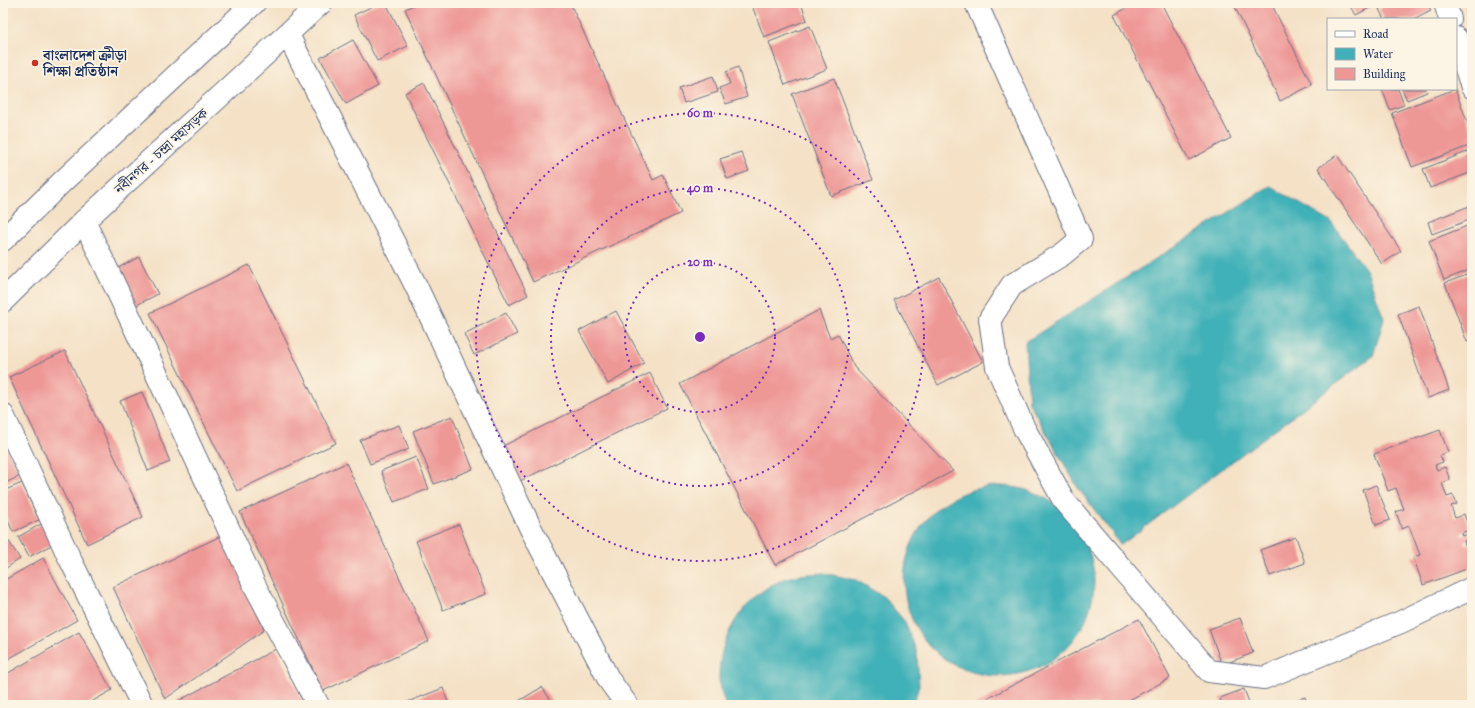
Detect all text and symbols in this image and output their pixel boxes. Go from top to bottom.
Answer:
legend [1327,18,1457,90]
text: Road [1363,27,1389,41]
place label: বাংলাদেশ ক্রীড়া শিক্ষা প্রতিষ্ঠান [42,46,127,80]
text: Water [1363,47,1393,61]
marker: বাংলাদেশ ক্রীড়া শিক্ষা প্রতিষ্ঠান [30,58,40,68]
text: Building [1363,67,1406,82]
street label: নবীনগর - চন্দ্রা মহাসড়ক [110,104,212,199]
text: 60 m [687,106,714,120]
text: 40 m [687,181,714,196]
text: 20 m [687,255,714,269]
centre of rings [693,330,707,344]

